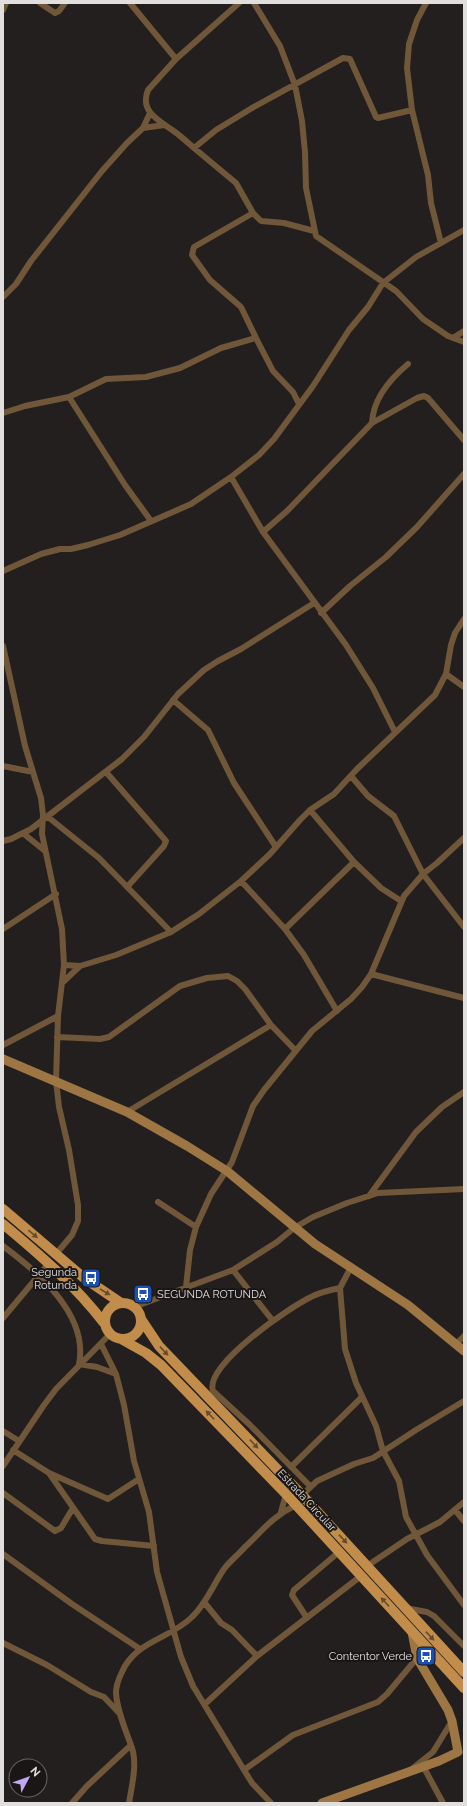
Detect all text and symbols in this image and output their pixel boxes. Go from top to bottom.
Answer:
one-way arrow [27,1230,38,1239]
place label: Segunda Rotunda [31,1266,77,1292]
bus stop icon: Segunda Rotunda [80,1267,102,1289]
bus stop icon: SEGUNDA ROTUNDA [132,1283,154,1305]
one-way arrow [99,1288,111,1295]
place label: SEGUNDA ROTUNDA [157,1288,267,1301]
one-way arrow [159,1346,168,1355]
one-way arrow [205,1410,215,1420]
one-way arrow [249,1439,259,1449]
street label: Estrada Circular [275,1467,339,1534]
one-way arrow [338,1534,347,1544]
one-way arrow [380,1597,390,1607]
one-way arrow [425,1631,435,1641]
bus stop icon: Contentor Verde [415,1645,437,1667]
place label: Contentor Verde [329,1650,413,1663]
north arrow [8,1758,48,1798]
text: N [28,1764,43,1779]

